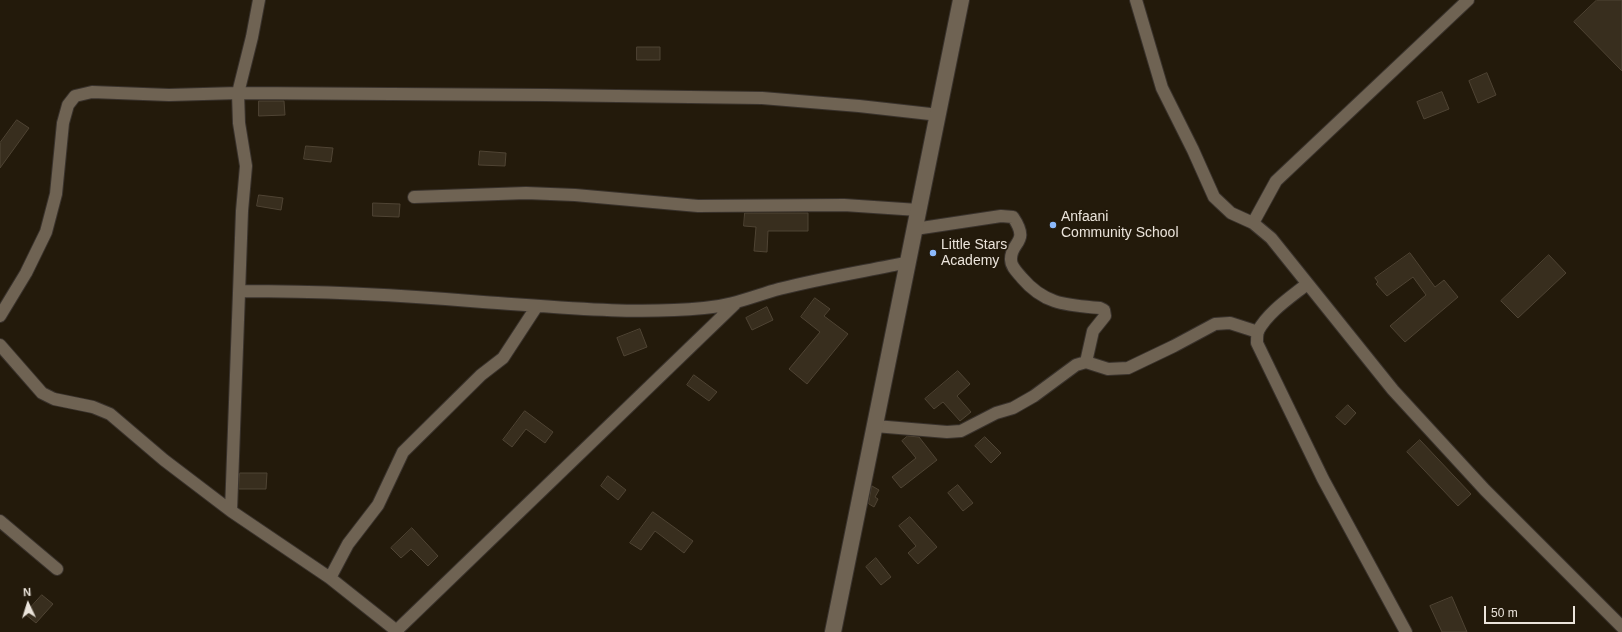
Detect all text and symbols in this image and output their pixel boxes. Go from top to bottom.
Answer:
place label: Anfaani Community School [1061,209,1178,242]
marker: Anfaani Community School [1048,220,1058,230]
place label: Little Stars Academy [941,237,1007,270]
marker: Little Stars Academy [928,248,938,258]
north arrow [8,584,48,624]
text: N [23,586,32,598]
scale bar [1486,598,1577,624]
text: 50 m [1491,606,1518,620]

